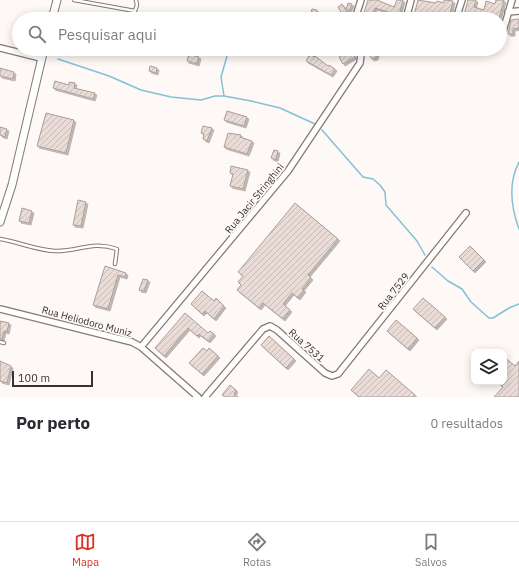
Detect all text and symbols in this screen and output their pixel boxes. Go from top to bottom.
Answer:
search box [12,12,507,56]
icon: search [26,23,48,45]
text: Pesquisar aqui [58,25,157,44]
street label: Rua Jacir Stringhini [222,161,287,236]
street label: Rua 7529 [375,270,412,313]
street label: Rua Heliodoro Muniz [40,303,134,340]
street label: Rua 7531 [286,326,327,365]
map controls [471,349,507,385]
button: layers [471,349,507,385]
scale bar [12,369,93,388]
text: 100 m [18,371,50,385]
text: Por perto [16,412,90,434]
text: 0 resultados [430,415,503,432]
tab: Mapa [72,531,99,569]
tab: Rotas [243,531,271,569]
tab: Salvos [415,531,447,569]

